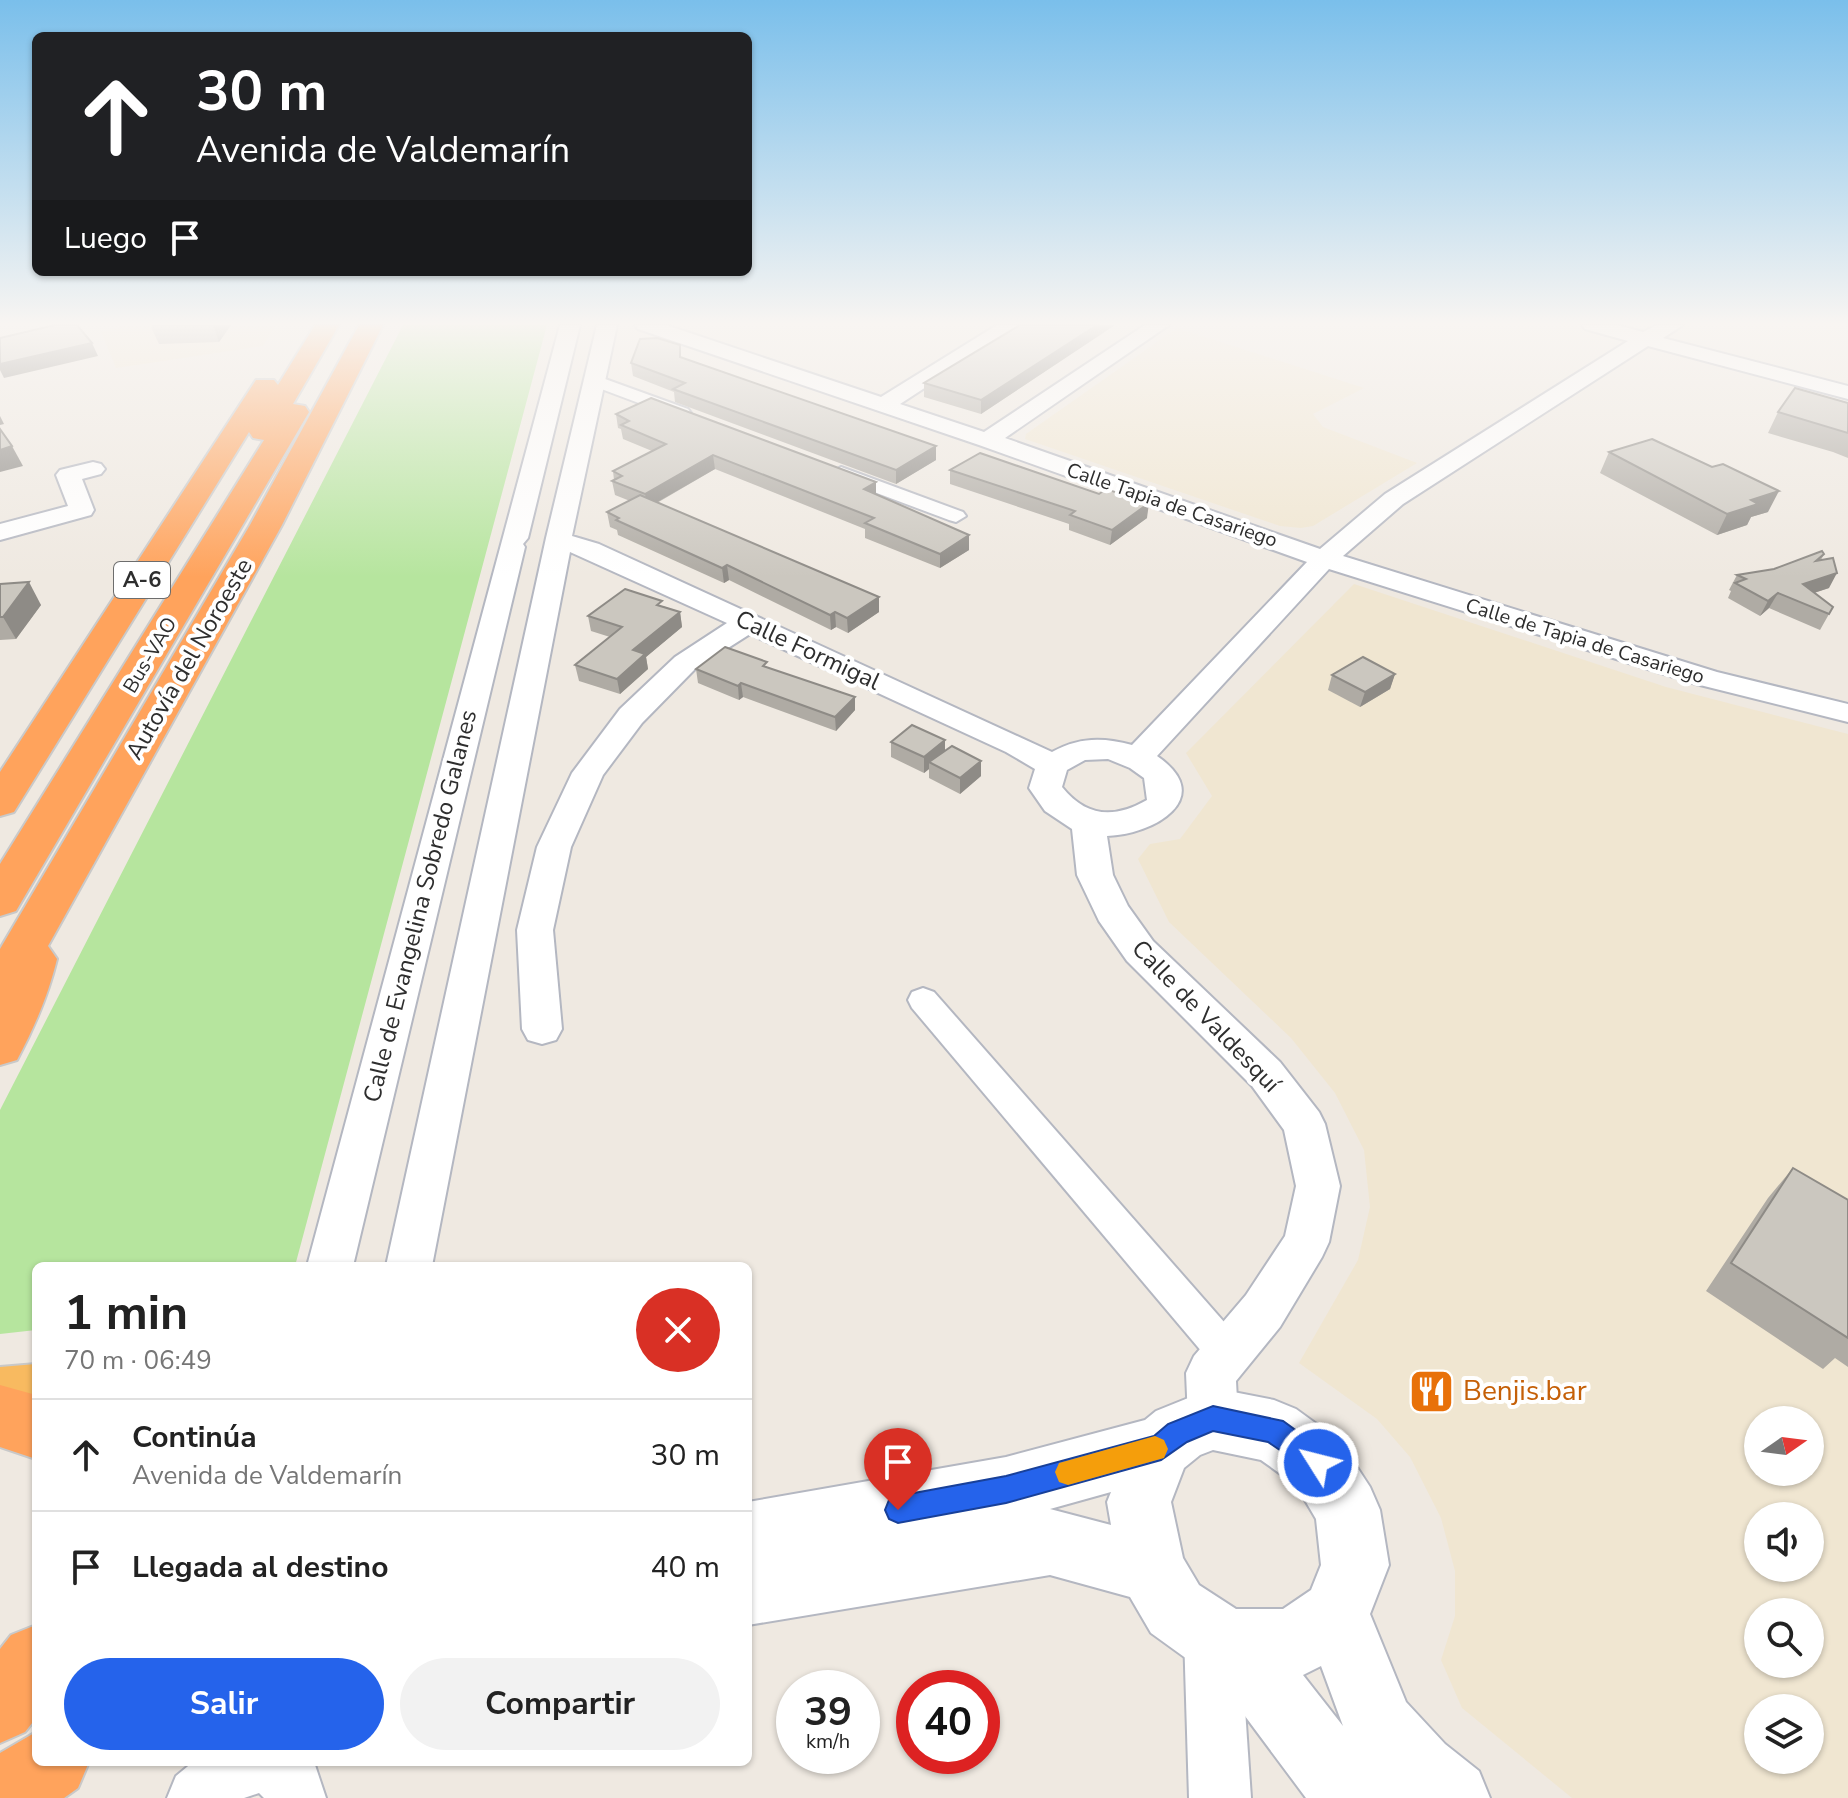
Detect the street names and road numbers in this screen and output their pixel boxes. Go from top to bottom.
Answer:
street label: Calle Tapia de Casariego [1063,456,1281,554]
street label: Autovía del Noroeste [118,553,260,765]
road number: A-6 [114,562,170,598]
street label: Calle de Tapia de Casariego [1462,592,1708,690]
street label: Calle Formigal [730,603,886,697]
street label: Bus-VAO [117,612,183,698]
street label: Calle de Evangelina Sobredo Galanes [356,706,484,1106]
street label: Calle de Valdesquí [1125,933,1288,1100]

